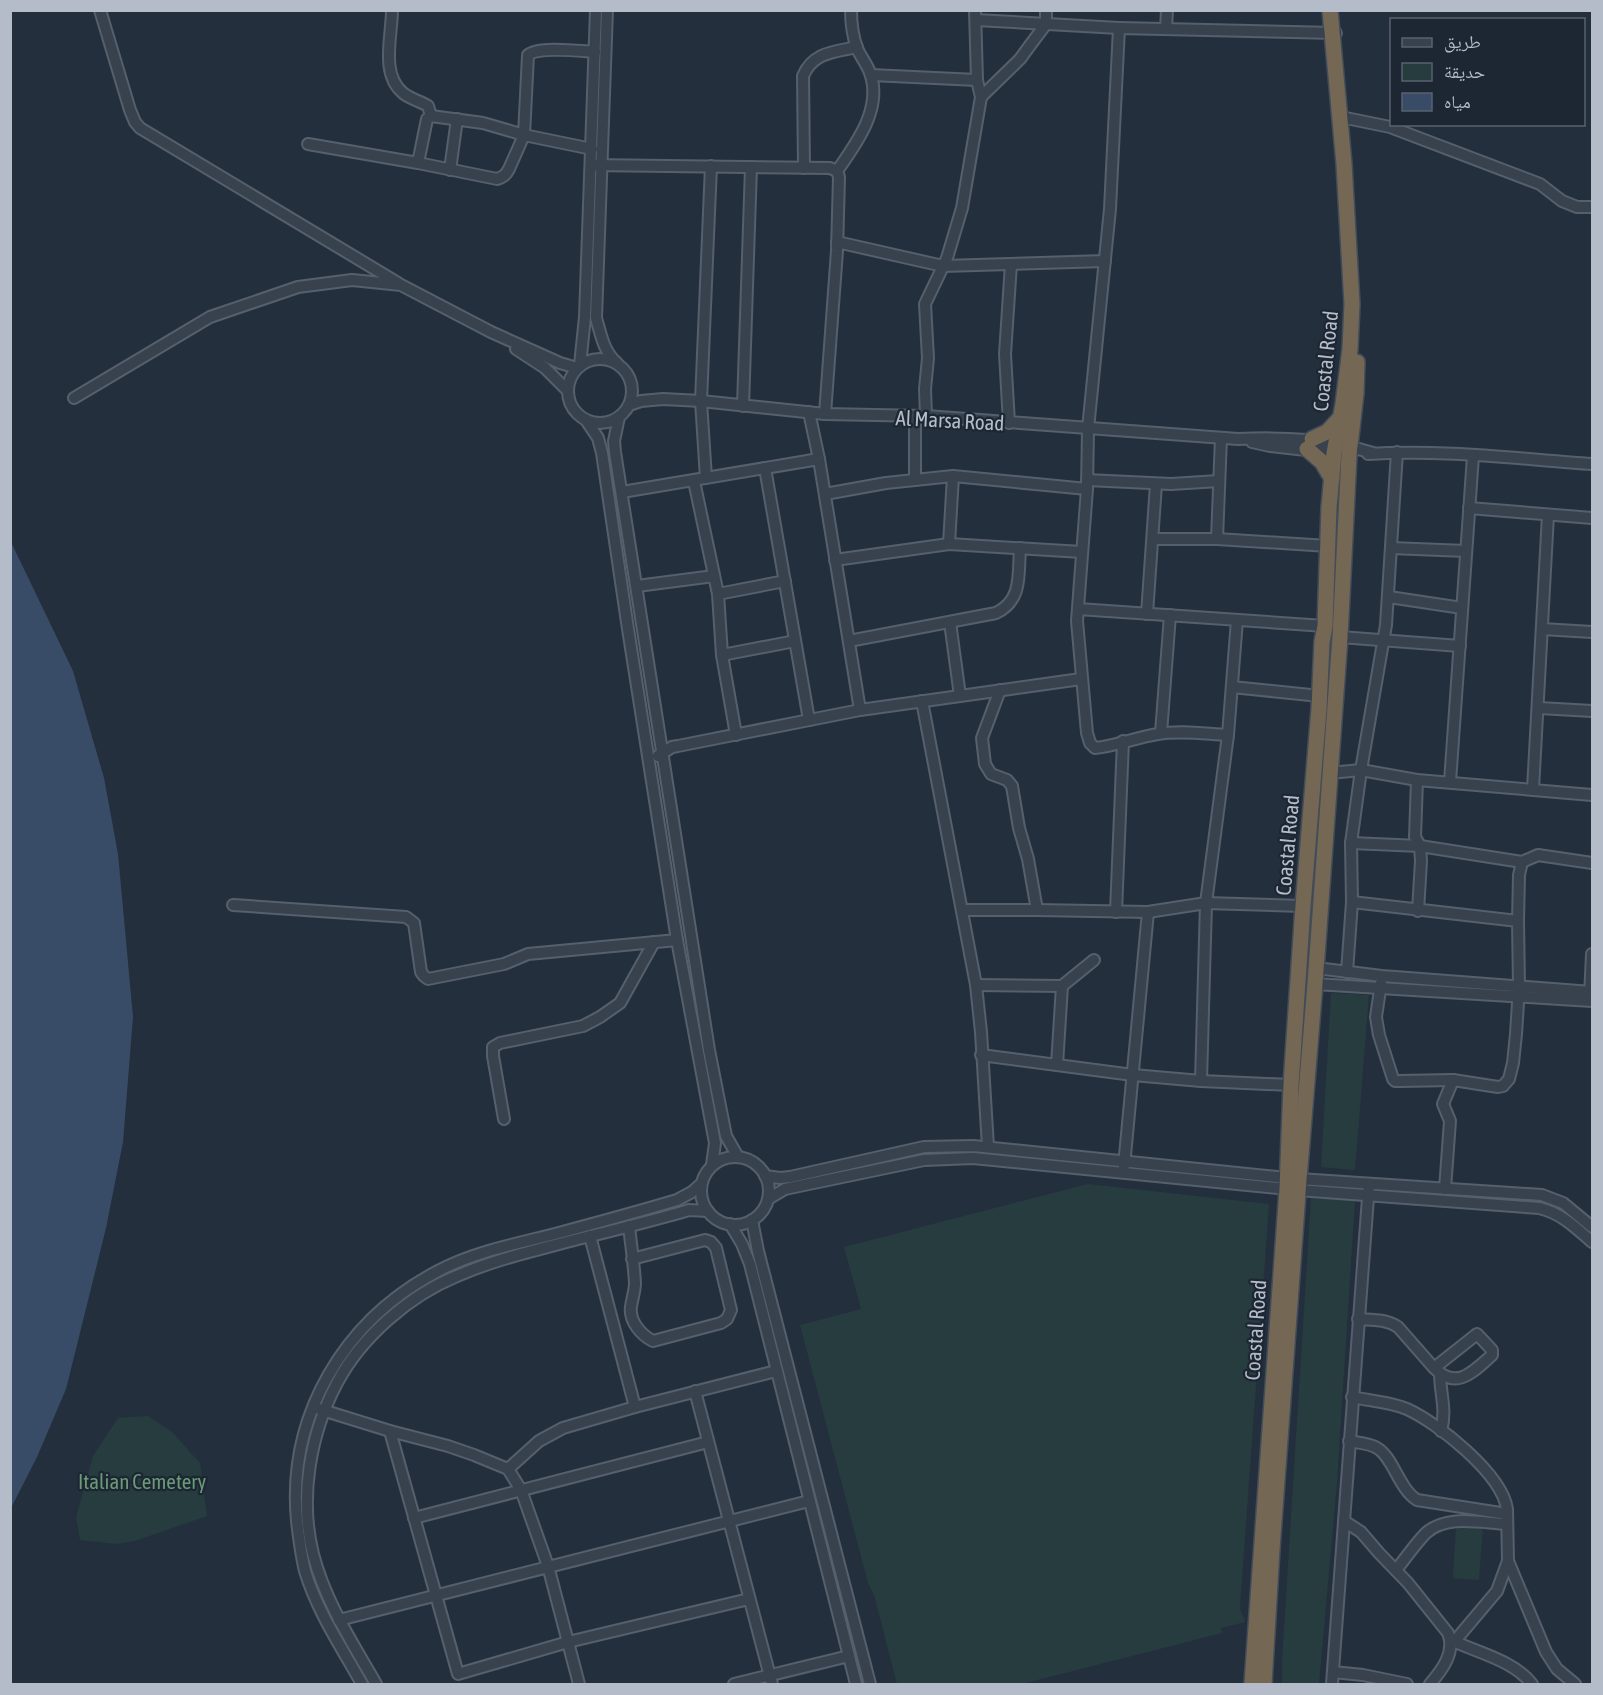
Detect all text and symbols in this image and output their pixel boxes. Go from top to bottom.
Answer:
legend [1390,18,1585,126]
text: طريق [1444,31,1481,53]
text: حديقة [1444,61,1485,82]
text: مياه [1444,91,1471,112]
street label: Coastal Road [1308,310,1342,412]
street label: Al Marsa Road [895,405,1005,435]
street label: Coastal Road [1271,794,1303,896]
street label: Coastal Road [1240,1279,1270,1381]
park label: Italian Cemetery [78,1469,206,1493]

